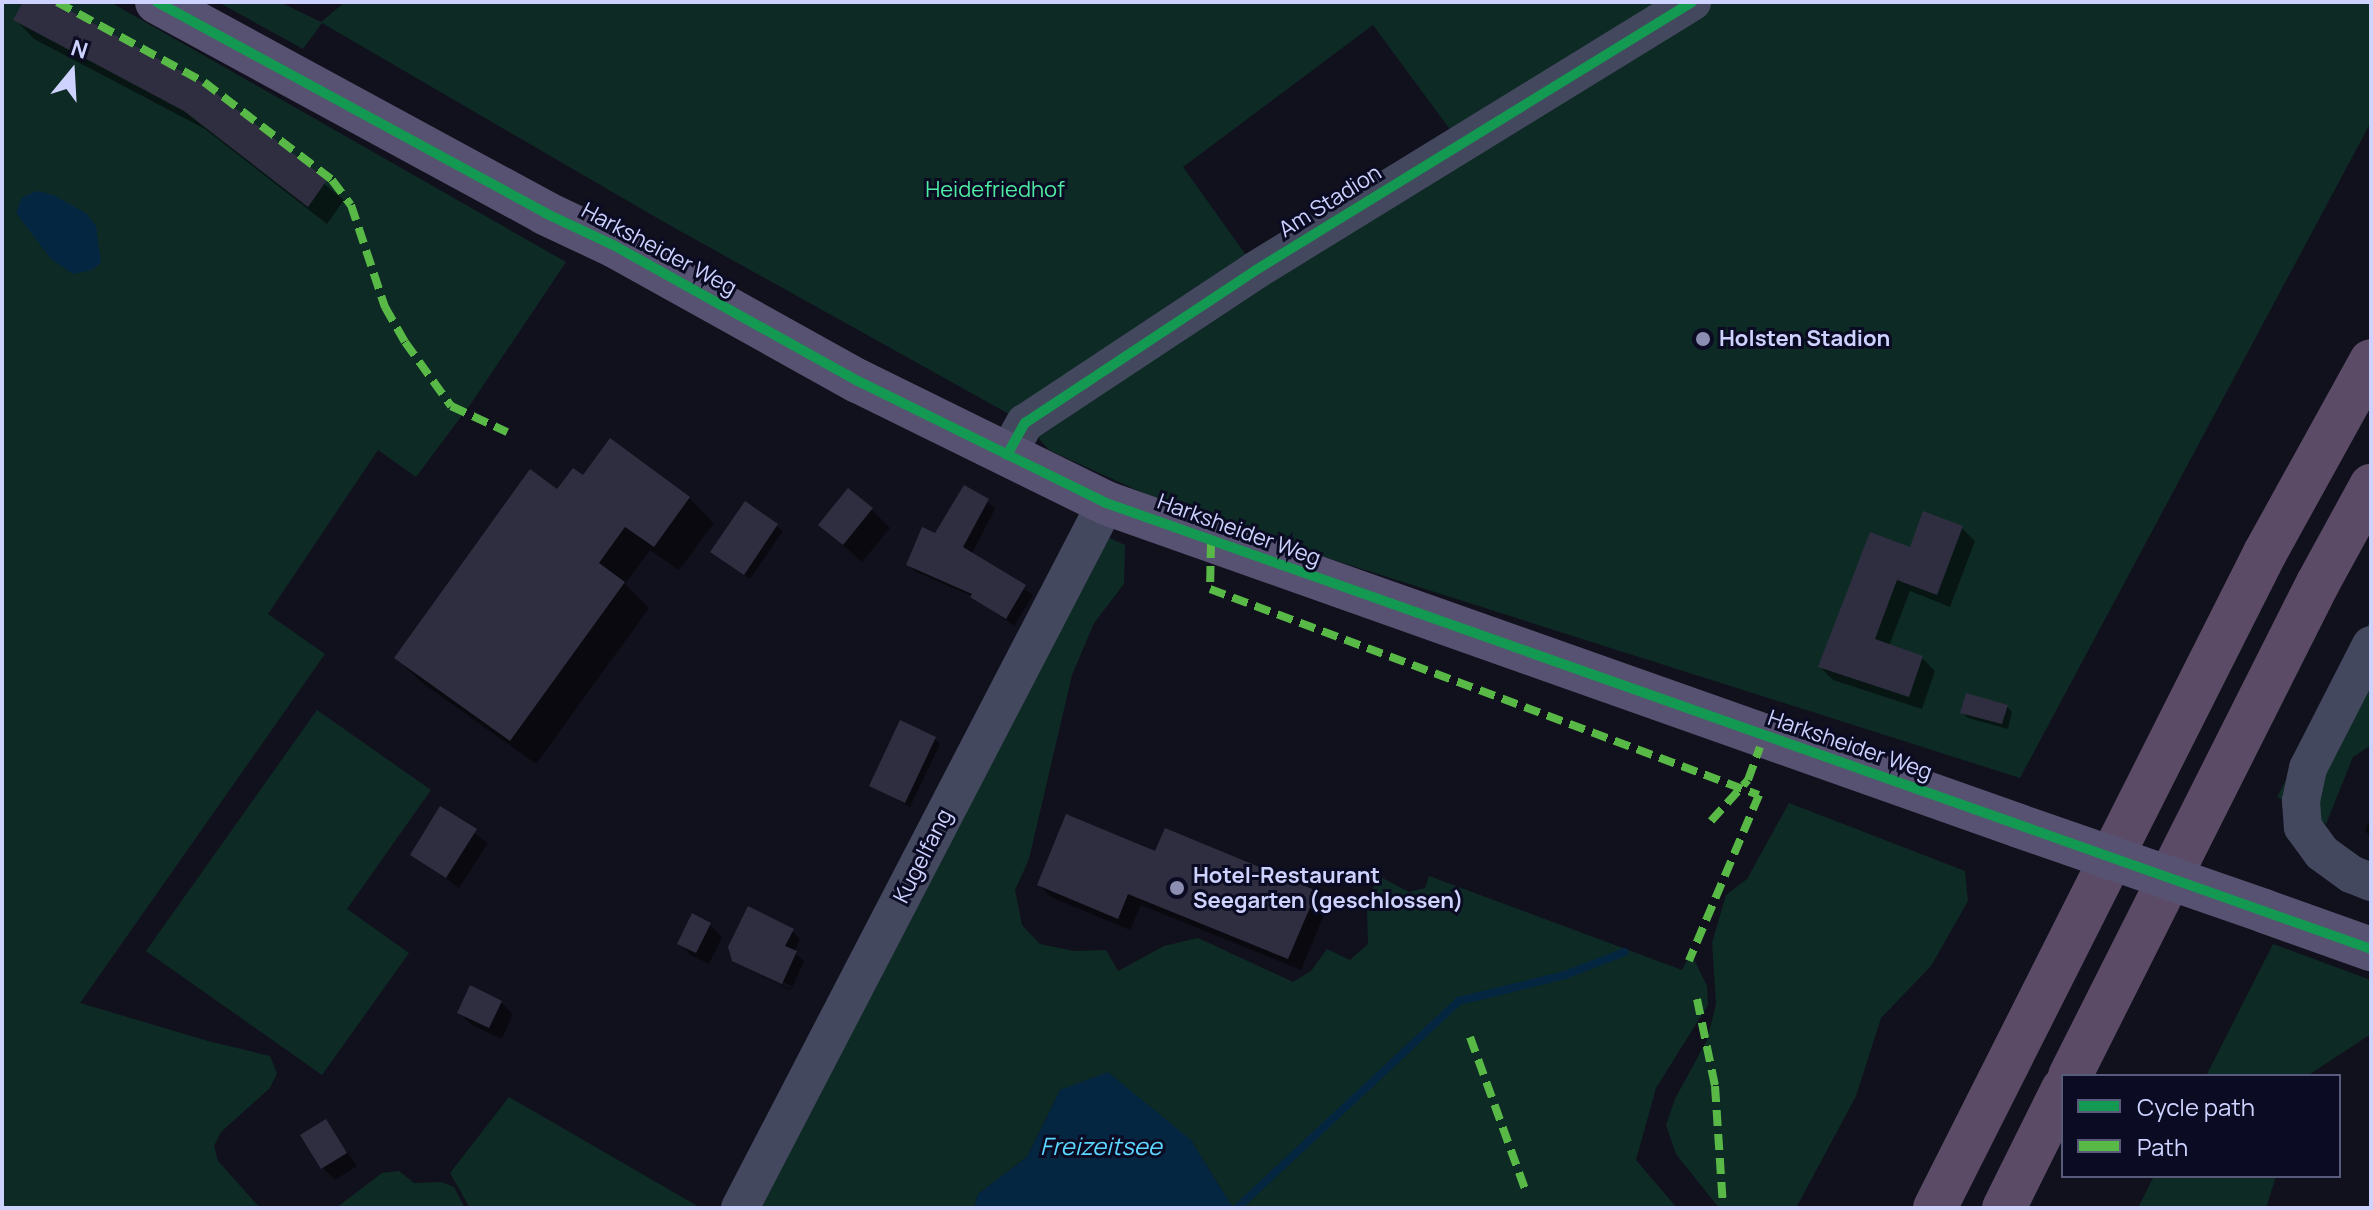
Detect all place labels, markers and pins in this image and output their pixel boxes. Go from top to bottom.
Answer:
place label: Holsten Stadion [1719,326,1890,352]
marker: Holsten Stadion [1694,330,1712,348]
place label: Hotel-Restaurant Seegarten (geschlossen) [1193,862,1464,914]
marker: Hotel-Restaurant Seegarten (geschlossen) [1168,879,1186,897]

